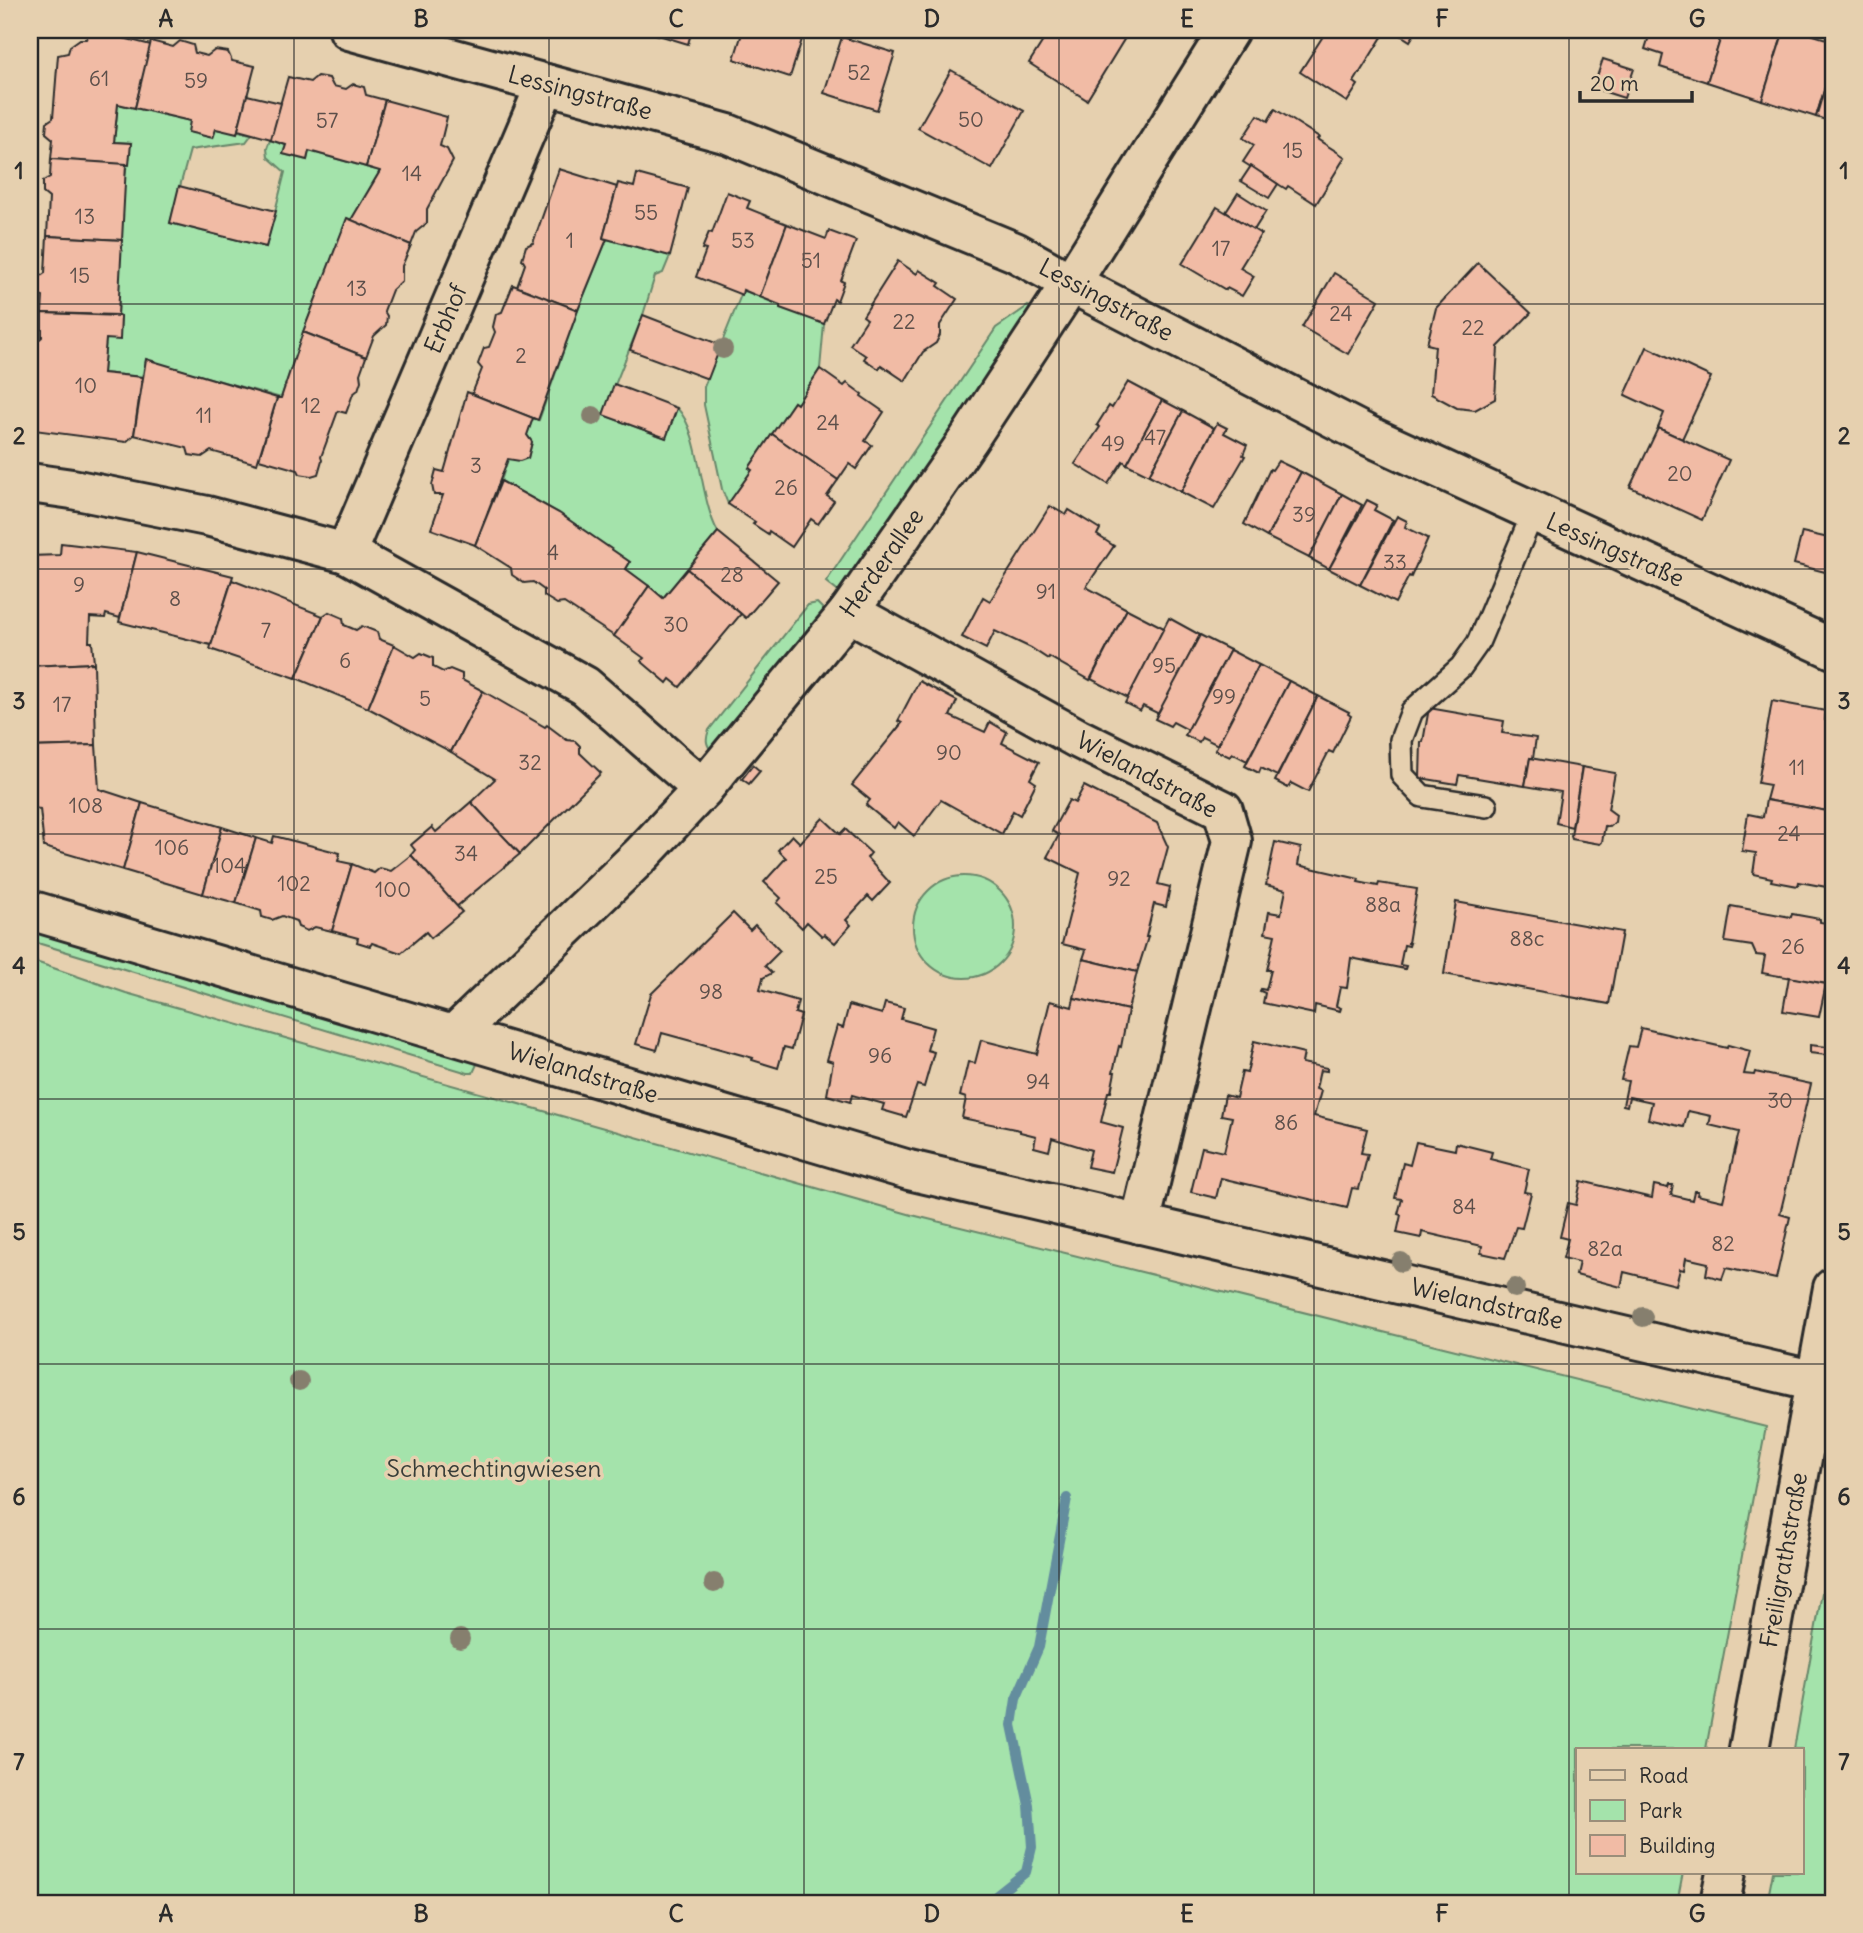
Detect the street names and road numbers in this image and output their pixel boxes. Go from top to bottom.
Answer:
street label: Lessingstraße [505,58,656,126]
street label: Lessingstraße [1034,251,1179,347]
street label: Erbhof [417,279,473,358]
street label: Herderallee [833,502,930,623]
street label: Lessingstraße [1542,505,1689,593]
street label: Wielandstraße [1072,724,1223,824]
street label: Wielandstraße [505,1035,662,1109]
street label: Wielandstraße [1408,1271,1566,1335]
street label: Freiligrathstraße [1753,1470,1813,1650]

